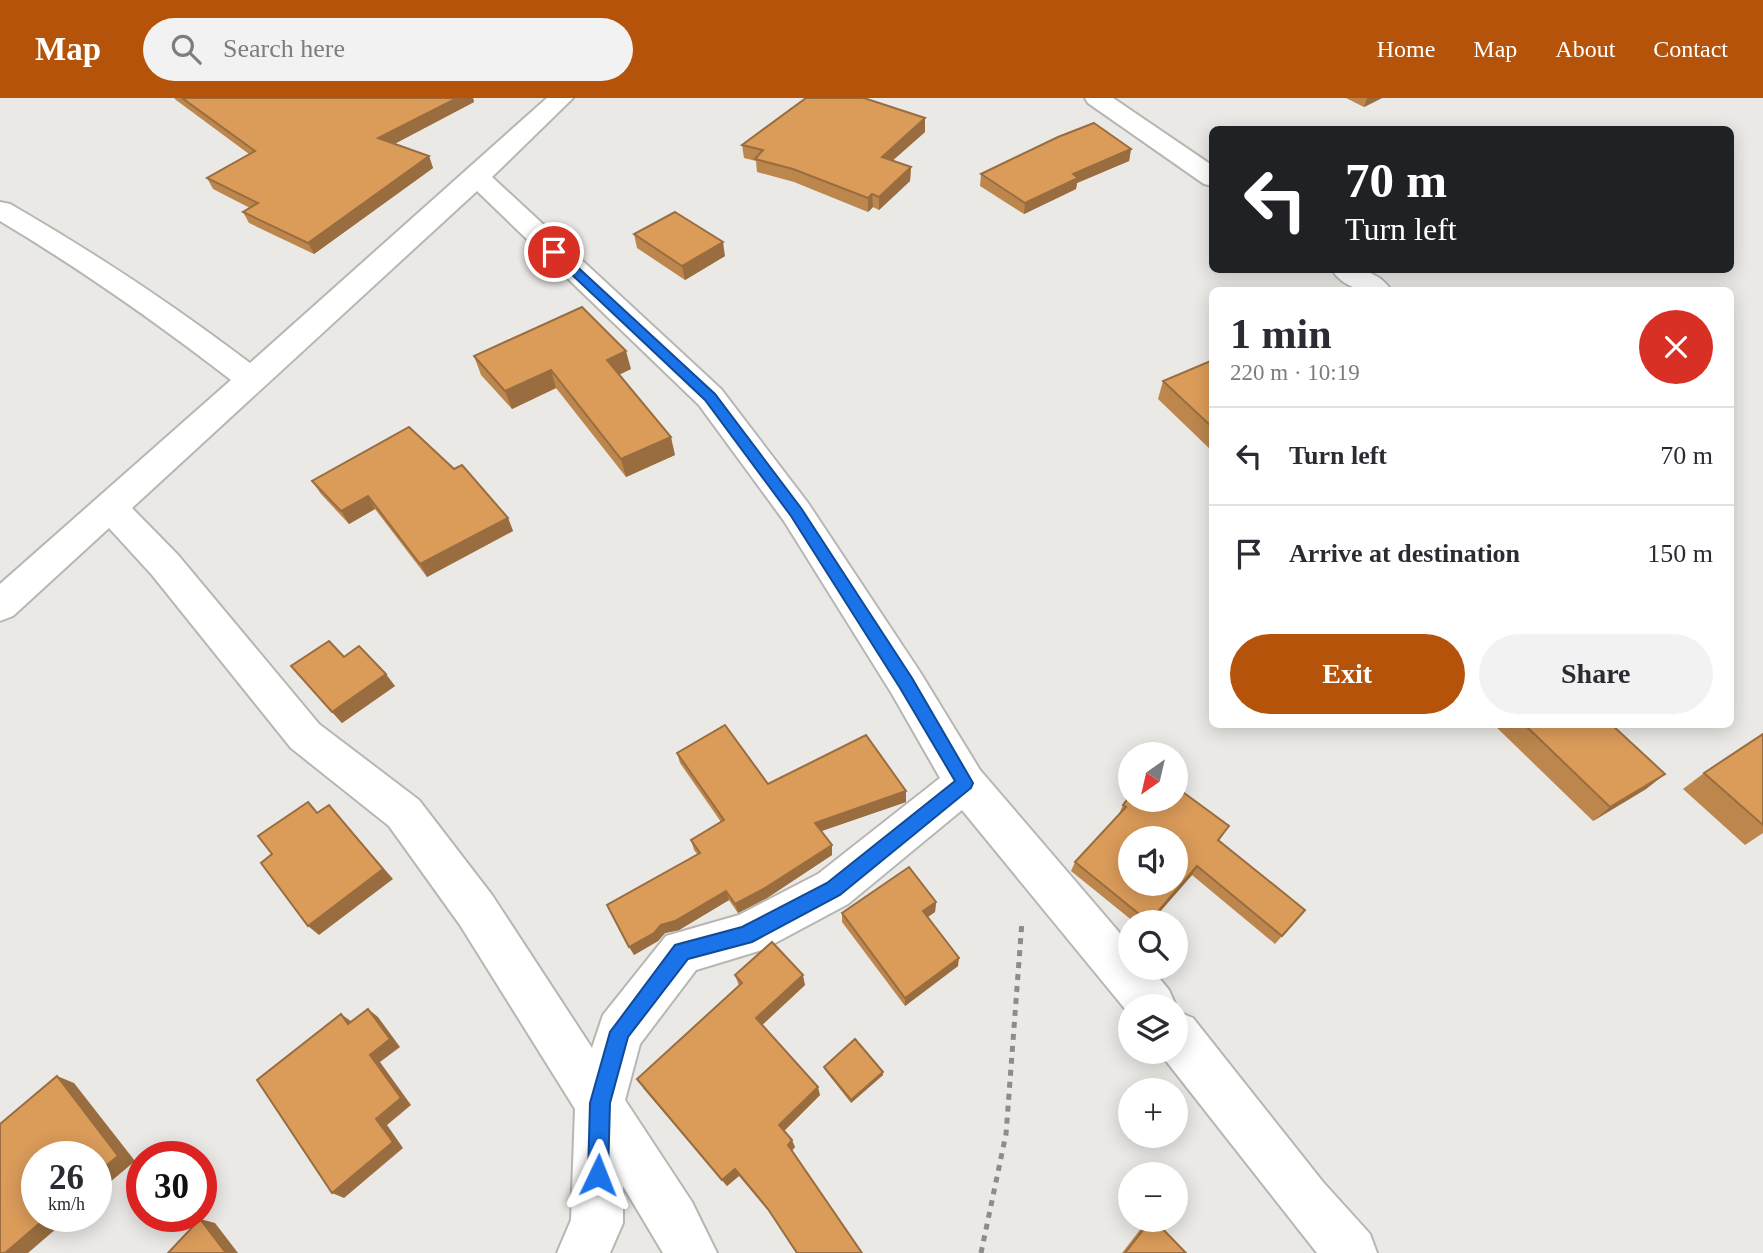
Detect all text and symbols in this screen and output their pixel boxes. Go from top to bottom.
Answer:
search box [143,18,633,81]
icon: search [167,30,205,68]
text: Map [35,31,101,67]
text: Search here [223,34,345,63]
text: Home [1377,36,1435,62]
text: Map [1473,36,1517,62]
text: About [1555,36,1615,62]
text: Contact [1653,36,1728,62]
text: 70 m [1345,153,1447,208]
icon: left [1230,154,1321,245]
text: Turn left [1345,211,1457,247]
pin [524,222,584,282]
icon: arrive [535,233,573,271]
button: close [1639,310,1713,384]
text: 1 min [1230,311,1332,357]
text: 220 m · 10:19 [1230,360,1360,385]
icon: left [1230,437,1268,475]
text: Turn left [1289,441,1387,470]
text: 70 m [1660,441,1713,470]
icon: arrive [1230,535,1268,573]
text: Arrive at destination [1289,539,1520,568]
text: 150 m [1647,539,1713,568]
button: Exit [1230,634,1465,714]
button: Share [1479,634,1713,714]
north arrow [1118,742,1188,812]
map controls [1118,742,1188,1232]
button: sound [1118,826,1188,896]
button: search [1118,910,1188,980]
button: layers [1118,994,1188,1064]
button: + [1118,1078,1188,1148]
position arrow [561,1138,635,1212]
speed limit sign: 30 [126,1141,217,1232]
text: 26 [49,1158,84,1197]
button: − [1118,1162,1188,1232]
text: km/h [48,1194,85,1214]

